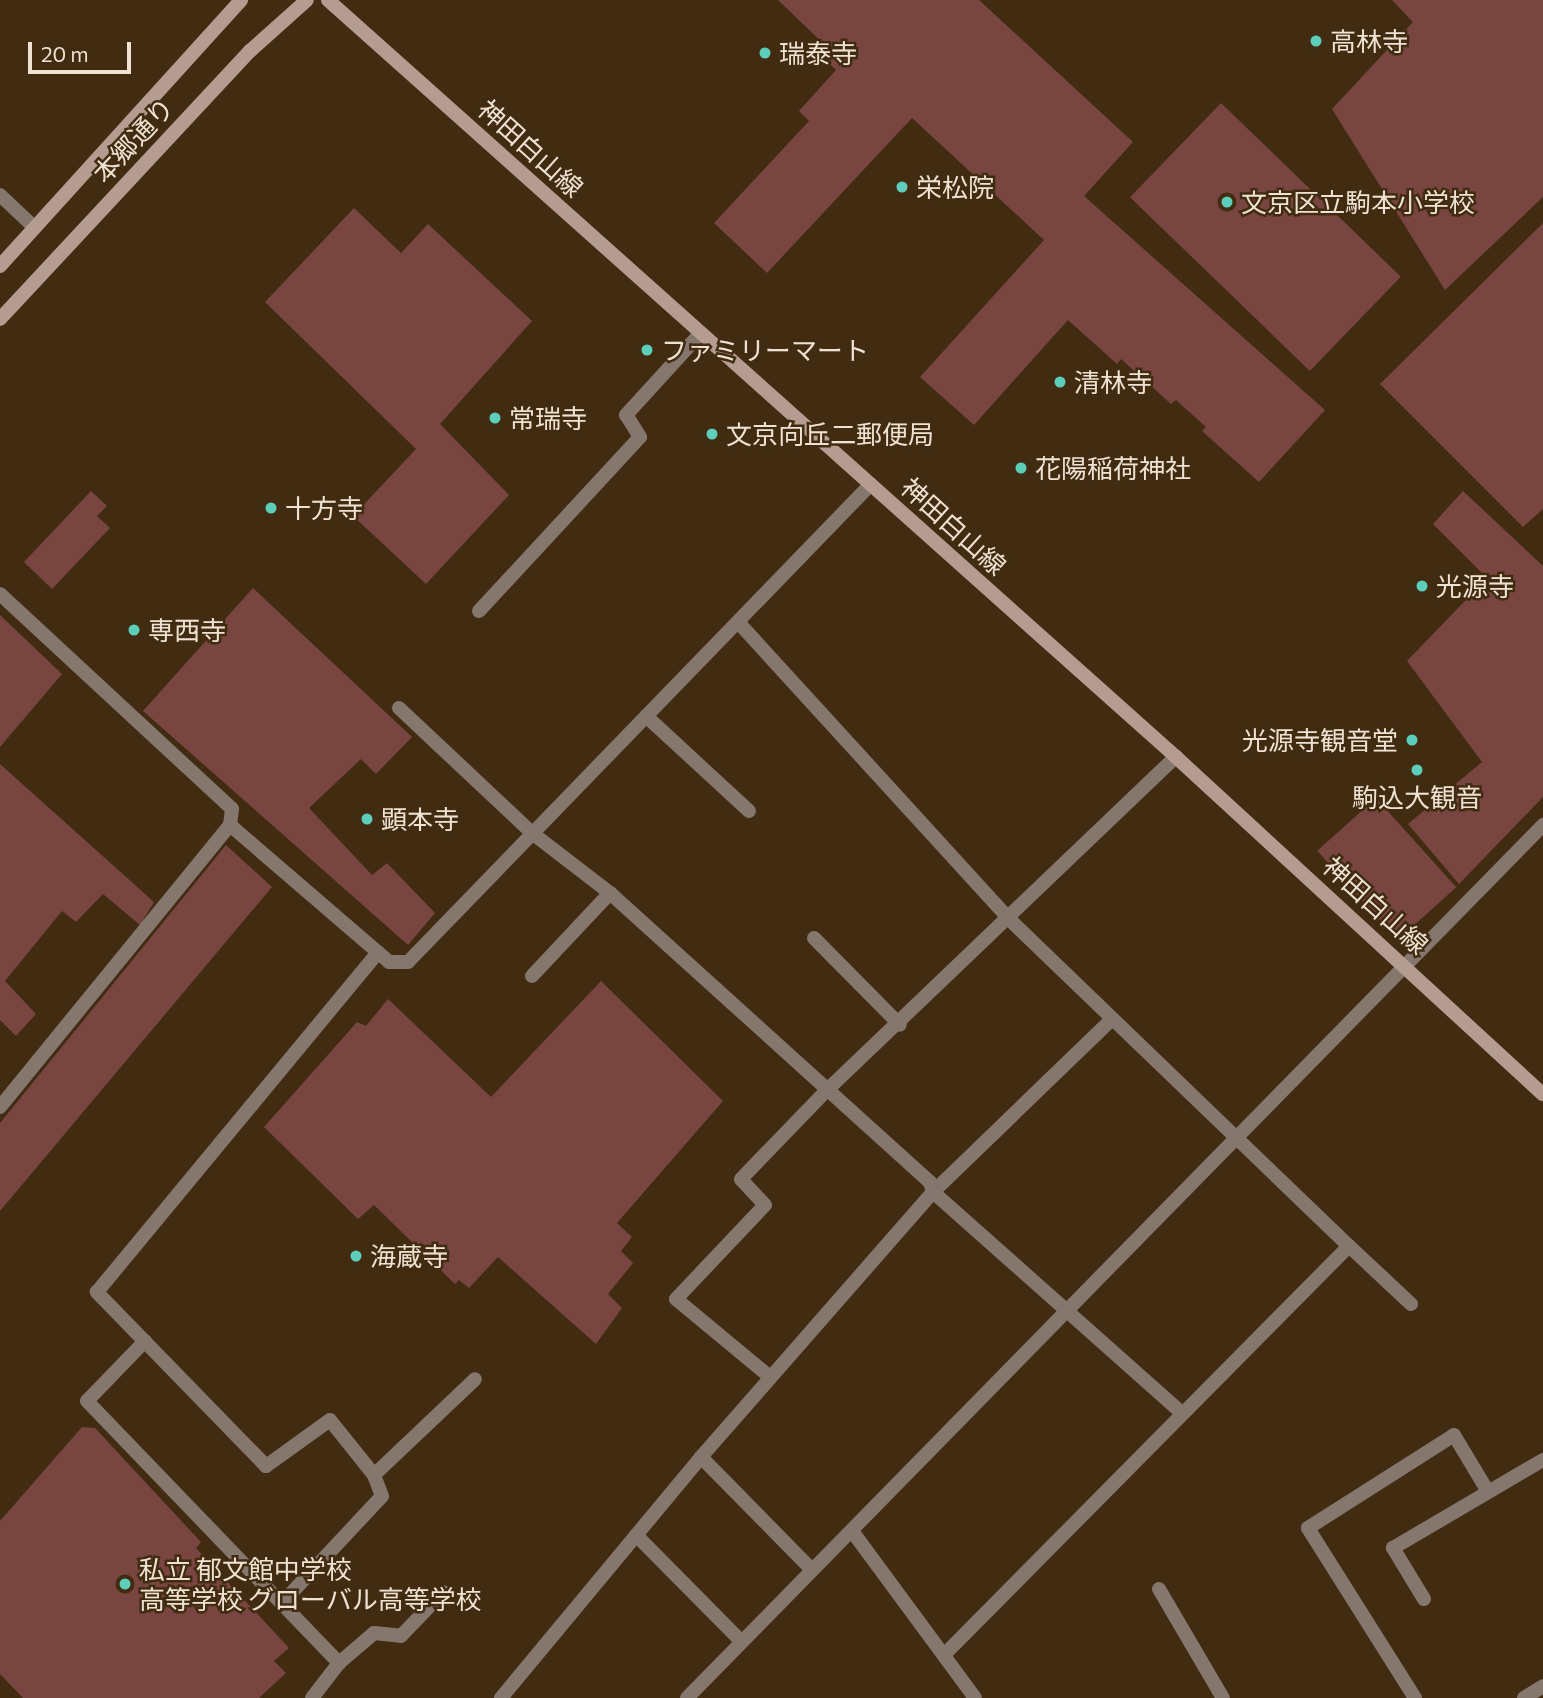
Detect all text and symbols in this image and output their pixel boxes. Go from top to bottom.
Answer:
place label: 高林寺 [1330,25,1408,57]
scale bar [32,28,135,72]
marker: 高林寺 [1308,33,1324,49]
place label: 瑞泰寺 [779,37,857,69]
text: 20 m [41,41,89,66]
marker: 瑞泰寺 [757,45,773,61]
street label: 本郷通り [86,91,180,189]
street label: 神田白山線 [472,93,590,203]
place label: 栄松院 [916,171,994,203]
marker: 栄松院 [894,179,910,195]
place label: 文京区立駒本小学校 [1241,186,1475,218]
marker: 文京区立駒本小学校 [1219,194,1235,210]
place label: ファミリーマート [661,334,869,366]
marker: ファミリーマート [639,342,655,358]
place label: 清林寺 [1074,366,1152,398]
marker: 清林寺 [1052,374,1068,390]
place label: 常瑞寺 [509,402,587,434]
marker: 常瑞寺 [487,410,503,426]
place label: 文京向丘二郵便局 [726,418,934,450]
marker: 文京向丘二郵便局 [704,426,720,442]
place label: 花陽稲荷神社 [1035,452,1191,484]
marker: 花陽稲荷神社 [1013,460,1029,476]
street label: 神田白山線 [895,471,1013,581]
place label: 十方寺 [285,492,363,524]
marker: 十方寺 [263,500,279,516]
place label: 光源寺 [1436,570,1514,602]
marker: 光源寺 [1414,578,1430,594]
place label: 専西寺 [148,614,226,646]
marker: 専西寺 [126,622,142,638]
place label: 光源寺観音堂 [1242,724,1398,756]
marker: 光源寺観音堂 [1404,732,1420,748]
marker: 駒込大観音 [1409,762,1425,778]
place label: 駒込大観音 [1352,781,1482,813]
place label: 顕本寺 [381,803,459,835]
marker: 顕本寺 [359,811,375,827]
street label: 神田白山線 [1317,850,1435,960]
place label: 海蔵寺 [370,1240,448,1272]
marker: 海蔵寺 [348,1248,364,1264]
place label: 私立 郁文館中学校 高等学校 グローバル高等学校 [139,1553,482,1614]
marker: 私立 郁文館中学校 高等学校 グローバル高等学校 [117,1576,133,1592]

